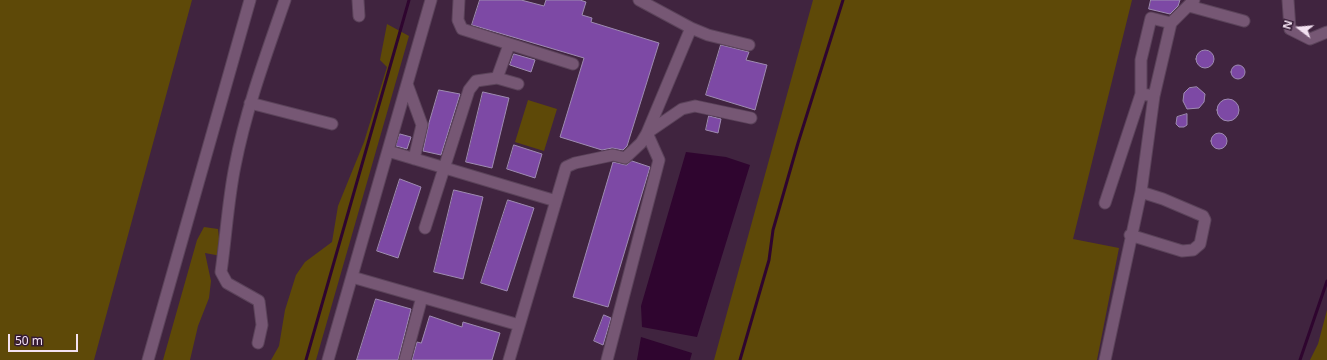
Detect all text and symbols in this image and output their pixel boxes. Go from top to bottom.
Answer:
north arrow [1279,8,1319,48]
text: N [1279,18,1295,31]
scale bar [10,326,80,352]
text: 50 m [15,332,43,349]

